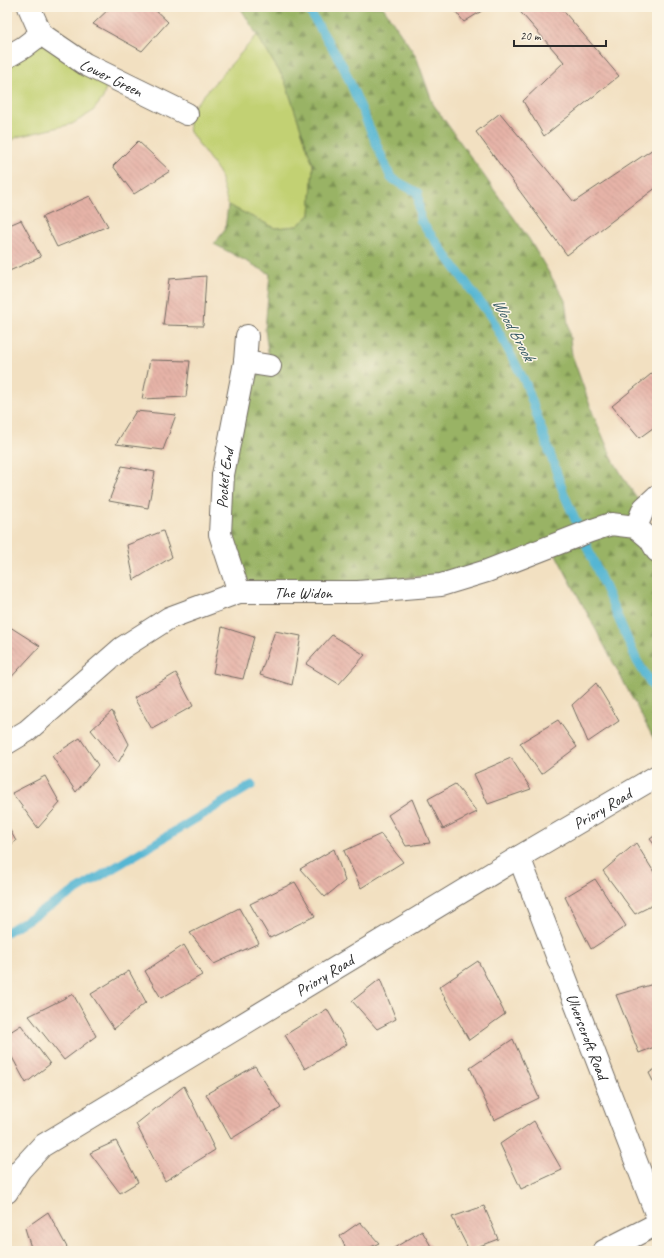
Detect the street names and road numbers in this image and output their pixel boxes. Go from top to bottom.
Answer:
street label: Lower Green [76,55,146,102]
street label: Pocket End [212,444,239,509]
street label: The Widon [274,583,333,603]
street label: Priory Road [570,783,638,834]
street label: Priory Road [292,949,360,1001]
street label: Ulverscroft Road [561,991,613,1085]

